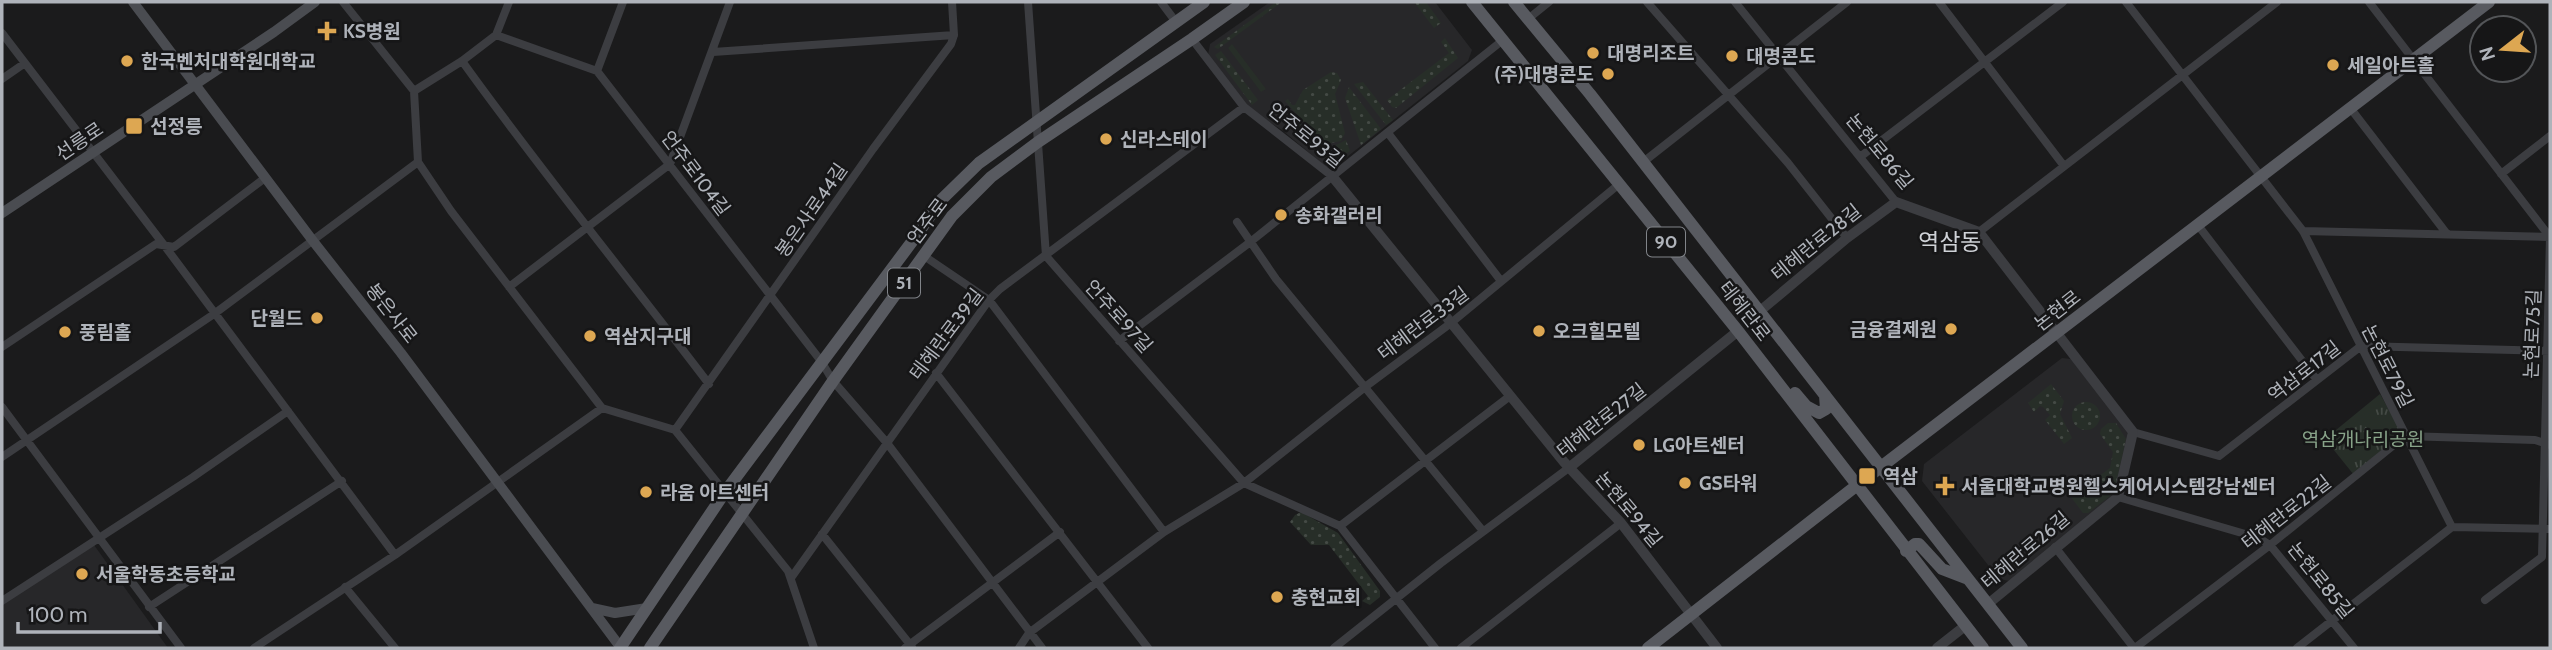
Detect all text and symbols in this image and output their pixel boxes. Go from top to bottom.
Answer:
north arrow [2468,14,2538,84]
place label: KS병원 [343,20,401,43]
marker: KS병원 [317,21,337,41]
place label: 대명리조트 [1607,42,1694,65]
text: N [2474,44,2500,64]
marker: 대명리조트 [1585,45,1601,61]
place label: 대명콘도 [1746,45,1816,68]
marker: 대명콘도 [1724,48,1740,64]
place label: 한국벤처대학원대학교 [141,50,316,73]
marker: 한국벤처대학원대학교 [119,53,135,69]
place label: 세일아트홀 [2347,54,2434,77]
marker: 세일아트홀 [2325,57,2341,73]
place label: (주)대명콘도 [1494,63,1594,86]
marker: (주)대명콘도 [1600,66,1616,82]
street label: 언주로93길 [1263,98,1348,173]
street label: 논현로86길 [1841,109,1918,194]
place label: 선정릉 [150,115,202,138]
marker: 선정릉 [124,116,144,136]
street label: 선릉로 [51,117,107,166]
street label: 언주로104길 [656,126,735,220]
place label: 신라스테이 [1120,128,1207,151]
marker: 신라스테이 [1098,131,1114,147]
street label: 봉은사로44길 [771,159,852,262]
street label: 언주로 [902,193,952,249]
street label: 테헤란로28길 [1767,199,1866,286]
place label: 송화갤러리 [1295,204,1382,227]
marker: 송화갤러리 [1273,207,1289,223]
road number: 90 [1647,228,1685,256]
district label: 역삼동 [1918,228,1982,256]
road number: 51 [888,268,920,298]
street label: 언주로97길 [1080,275,1157,358]
street label: 테헤란로 [1714,277,1775,346]
street label: 봉은사로 [361,279,422,348]
street label: 테헤란로33길 [1373,282,1473,365]
street label: 테헤란로39길 [905,284,988,385]
street label: 논현로 [2030,285,2085,336]
street label: 논현로75길 [2519,289,2546,379]
place label: 단월드 [251,307,303,330]
marker: 단월드 [309,310,325,326]
place label: 금융결제원 [1850,318,1937,341]
place label: 오크힐모텔 [1553,320,1640,343]
place label: 풍림홀 [79,321,131,344]
marker: 금융결제원 [1943,321,1959,337]
street label: 논현로79길 [2357,321,2418,412]
marker: 오크힐모텔 [1531,323,1547,339]
marker: 풍림홀 [57,324,73,340]
place label: 역삼지구대 [604,325,691,348]
marker: 역삼지구대 [582,328,598,344]
street label: 역삼로17길 [2263,336,2345,407]
street label: 테헤란로27길 [1552,378,1651,462]
park label: 역삼개나리공원 [2302,428,2424,451]
place label: LG아트센터 [1653,434,1745,457]
marker: LG아트센터 [1631,437,1647,453]
place label: 역삼 [1883,465,1918,488]
marker: 역삼 [1857,466,1877,486]
street label: 논현로94길 [1590,467,1667,552]
street label: 테헤란로22길 [2237,470,2336,554]
place label: GS타워 [1699,472,1758,495]
marker: GS타워 [1677,475,1693,491]
place label: 서울대학교병원헬스케어시스템강남센터 [1961,475,2276,498]
marker: 서울대학교병원헬스케어시스템강남센터 [1935,476,1955,496]
place label: 라움 아트센터 [660,481,769,504]
marker: 라움 아트센터 [638,484,654,500]
street label: 테헤란로26길 [1977,507,2074,594]
street label: 논현로85길 [2283,537,2358,623]
place label: 서울학동초등학교 [96,563,236,586]
marker: 서울학동초등학교 [74,566,90,582]
place label: 충현교회 [1291,586,1361,609]
marker: 충현교회 [1269,589,1285,605]
scale bar [18,590,159,634]
text: 100 m [28,602,87,627]

